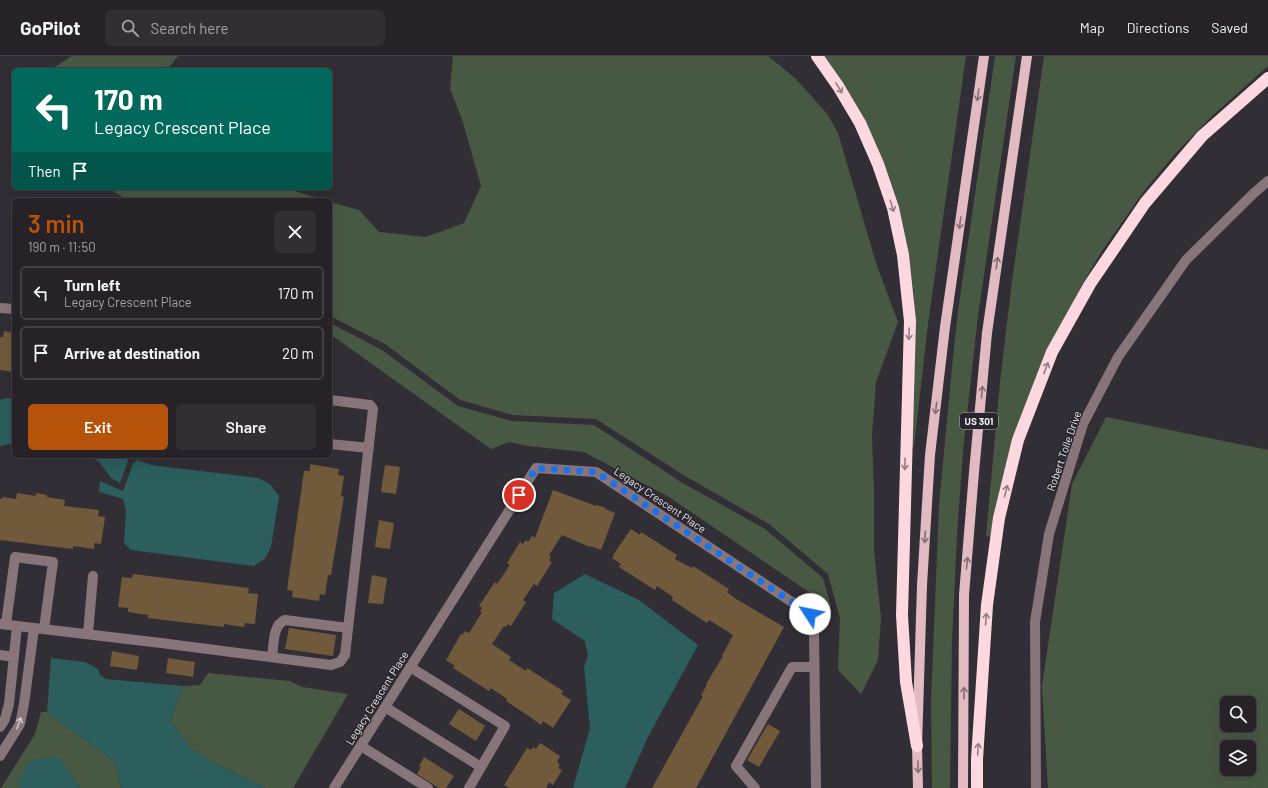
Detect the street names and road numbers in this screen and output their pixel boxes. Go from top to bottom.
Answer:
street label: Robert Tolle Drive [1044,409,1083,493]
road number: US 301 [960,413,998,429]
street label: Legacy Crescent Place [612,464,709,535]
street label: Legacy Crescent Place [342,648,411,747]

